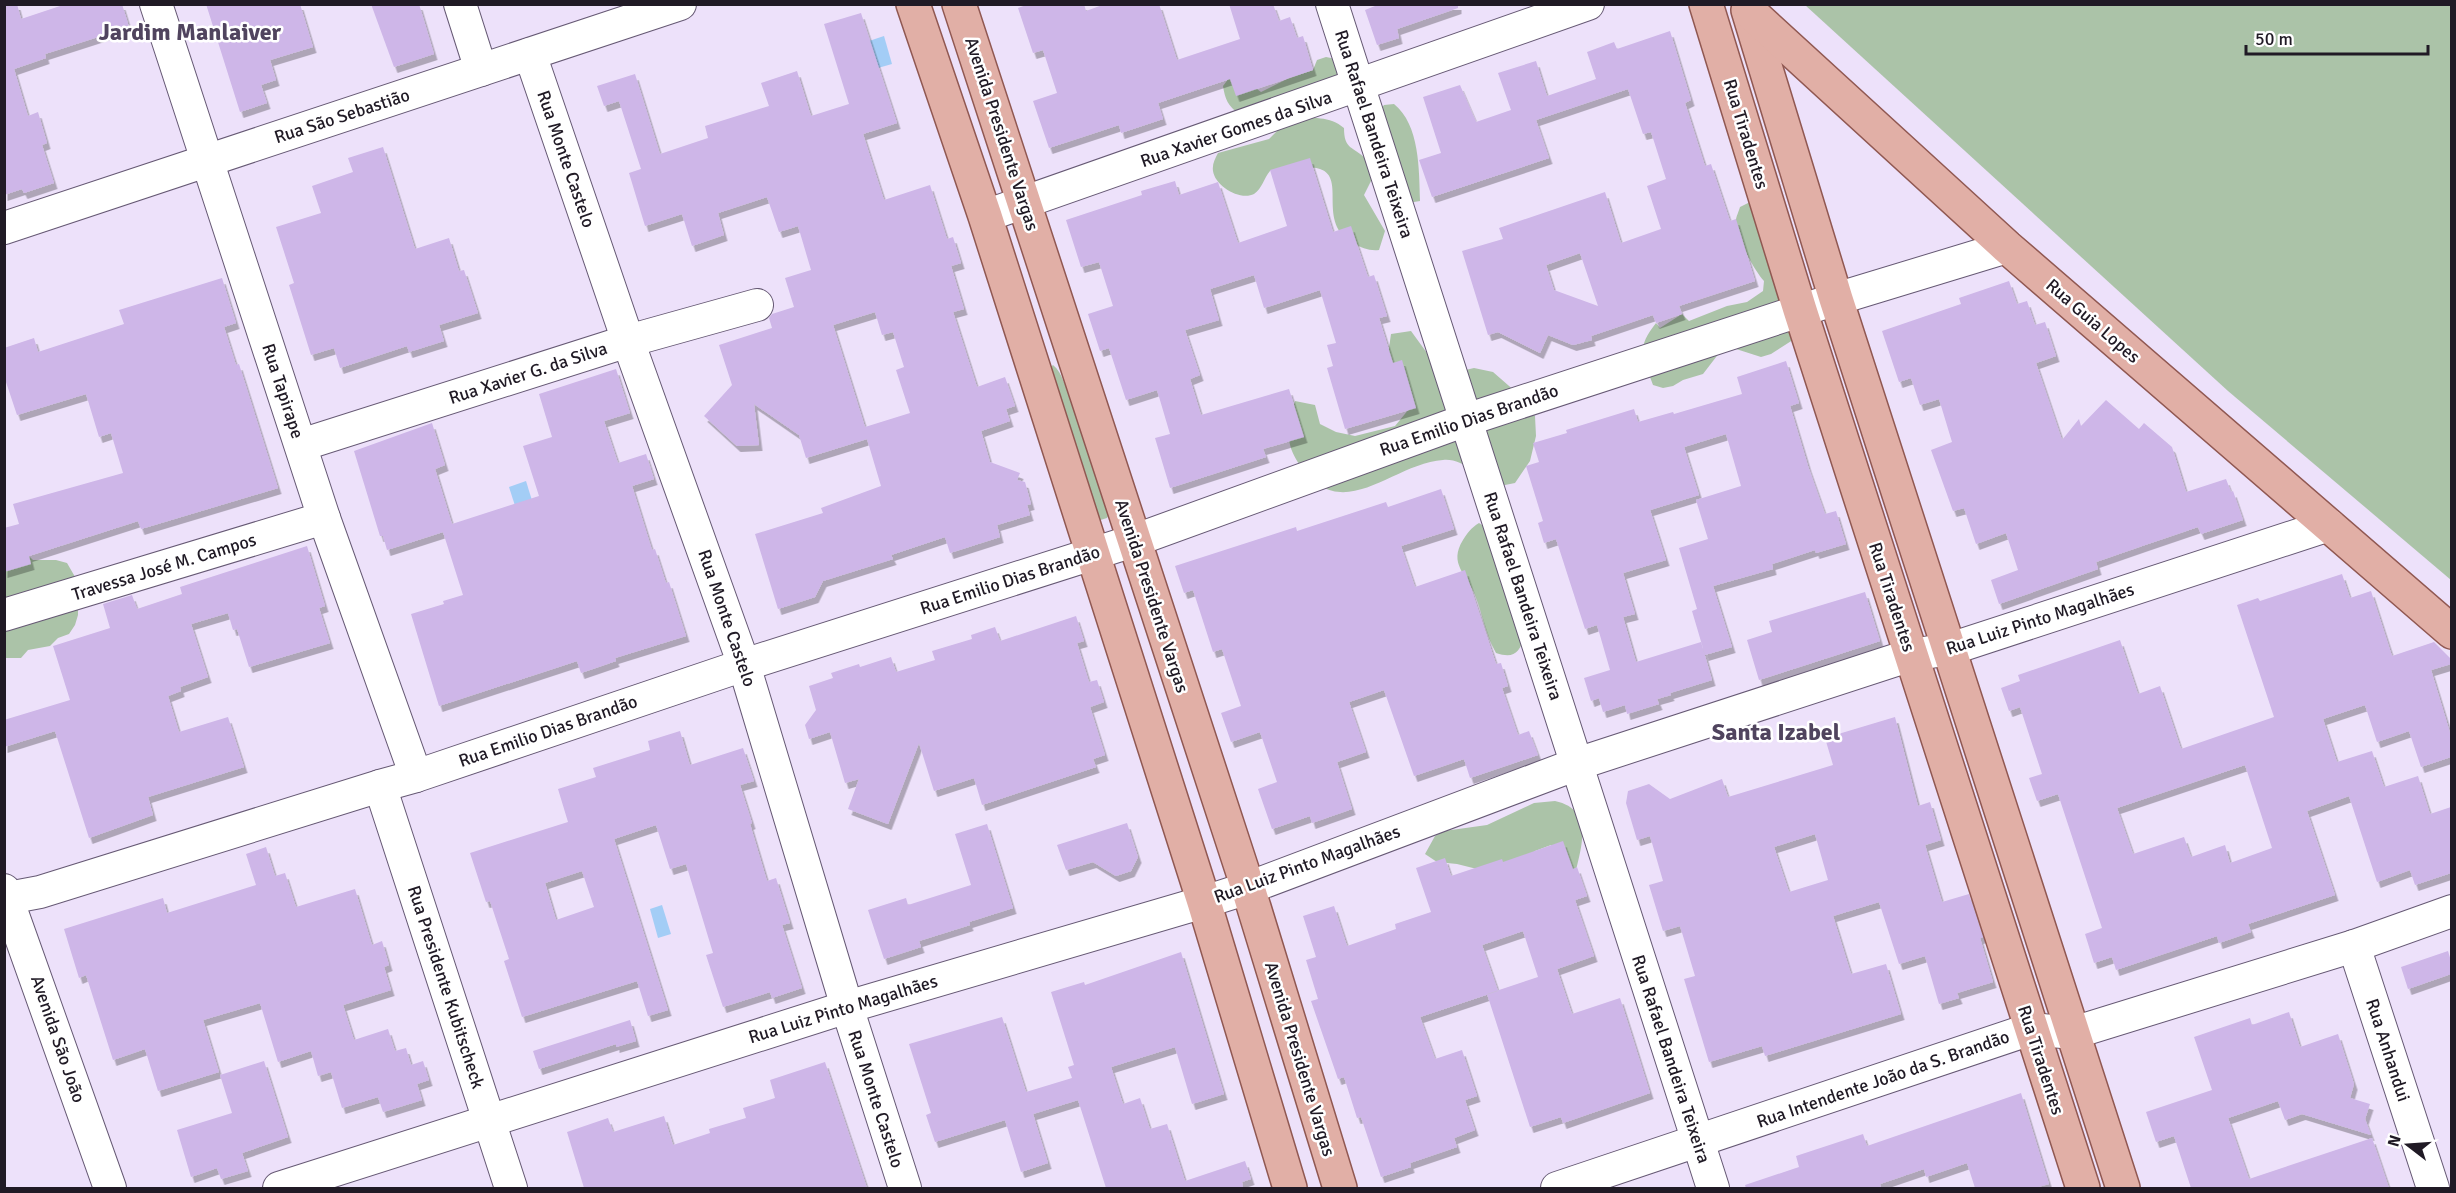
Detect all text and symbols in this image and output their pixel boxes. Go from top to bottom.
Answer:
district label: Jardim Manlaiver [99,17,282,47]
scale bar [2246,18,2428,56]
street label: Rua Rafael Bandeira Teixeira [1330,27,1418,241]
text: 50 m [2255,28,2293,50]
street label: Avenida Presidente Vargas [960,34,1044,234]
street label: Rua Tiradentes [1719,76,1773,192]
street label: Rua São Sebastião [272,84,412,148]
street label: Rua Xavier Gomes da Silva [1137,86,1335,172]
street label: Rua Monte Castelo [532,88,600,230]
street label: Rua Guia Lopes [2041,274,2145,368]
street label: Rua Xavier G. da Silva [446,337,610,409]
street label: Rua Tapirape [257,341,309,441]
street label: Rua Emilio Dias Brandão [1377,379,1561,461]
street label: Rua Rafael Bandeira Teixeira [1479,489,1567,703]
street label: Avenida Presidente Vargas [1110,496,1194,696]
street label: Travessa José M. Campos [69,528,259,606]
street label: Rua Tiradentes [1864,539,1920,655]
street label: Rua Emilio Dias Brandão [917,541,1103,619]
street label: Rua Monte Castelo [693,547,761,689]
street label: Rua Luiz Pinto Magalhães [1943,578,2137,660]
street label: Rua Emilio Dias Brandão [456,690,640,772]
district label: Santa Izabel [1712,717,1841,747]
street label: Rua Luiz Pinto Magalhães [1211,820,1403,908]
street label: Rua Presidente Kubitscheck [403,883,489,1091]
street label: Rua Rafael Bandeira Teixeira [1627,952,1715,1166]
street label: Avenida Presidente Vargas [1260,959,1340,1159]
street label: Rua Luiz Pinto Magalhães [746,970,940,1048]
street label: Avenida São João [26,972,90,1106]
street label: Rua Anhandui [2361,996,2415,1104]
street label: Rua Tiradentes [2013,1002,2069,1118]
street label: Rua Intendente João da S. Brandão [1754,1025,2012,1133]
street label: Rua Monte Castelo [843,1027,909,1171]
north arrow [2378,1115,2438,1175]
text: N [2383,1133,2406,1149]

